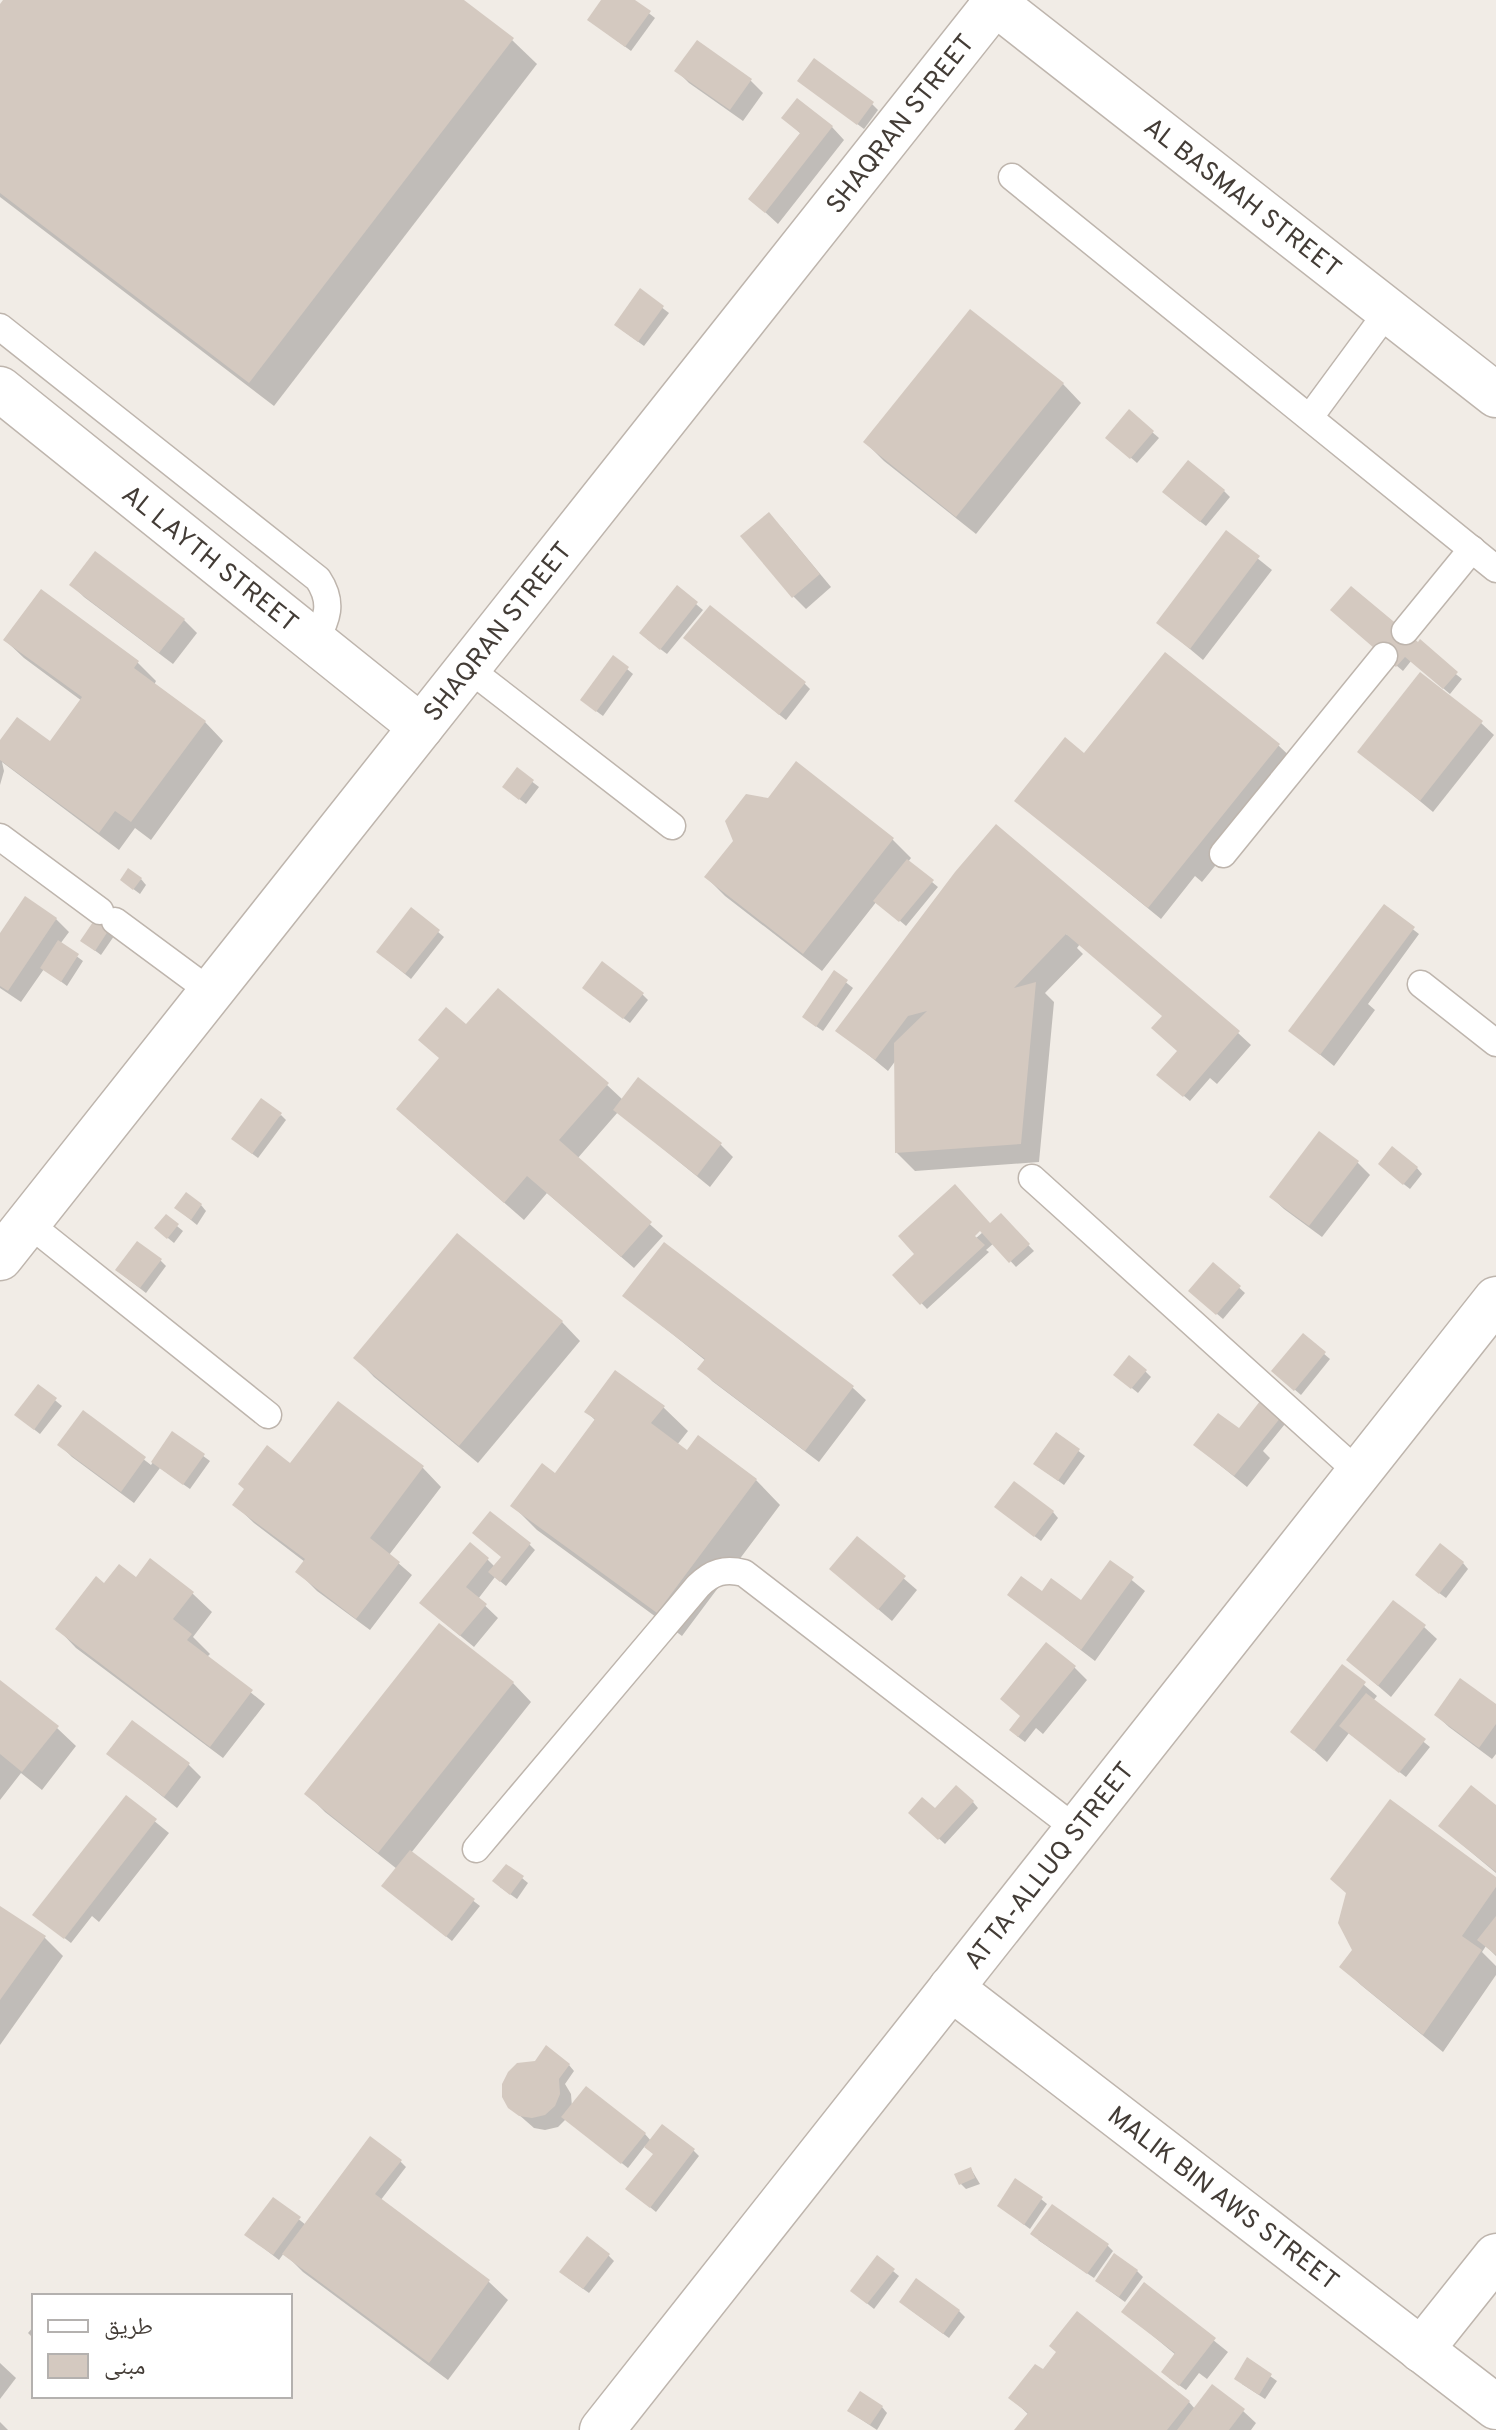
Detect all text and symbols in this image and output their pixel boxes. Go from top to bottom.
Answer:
street label: SHAQRAN STREET [820,28,983,222]
street label: AL BASMAH STREET [1136,112,1347,287]
street label: AL LAYTH STREET [114,479,304,641]
street label: SHAQRAN STREET [418,536,580,729]
street label: AT TA-ALLUQ STREET [958,1756,1143,1977]
street label: MALIK BIN AWS STREET [1100,2100,1345,2299]
legend [32,2294,292,2398]
text: طريق [104,2313,153,2343]
text: مبنى [104,2353,145,2383]

